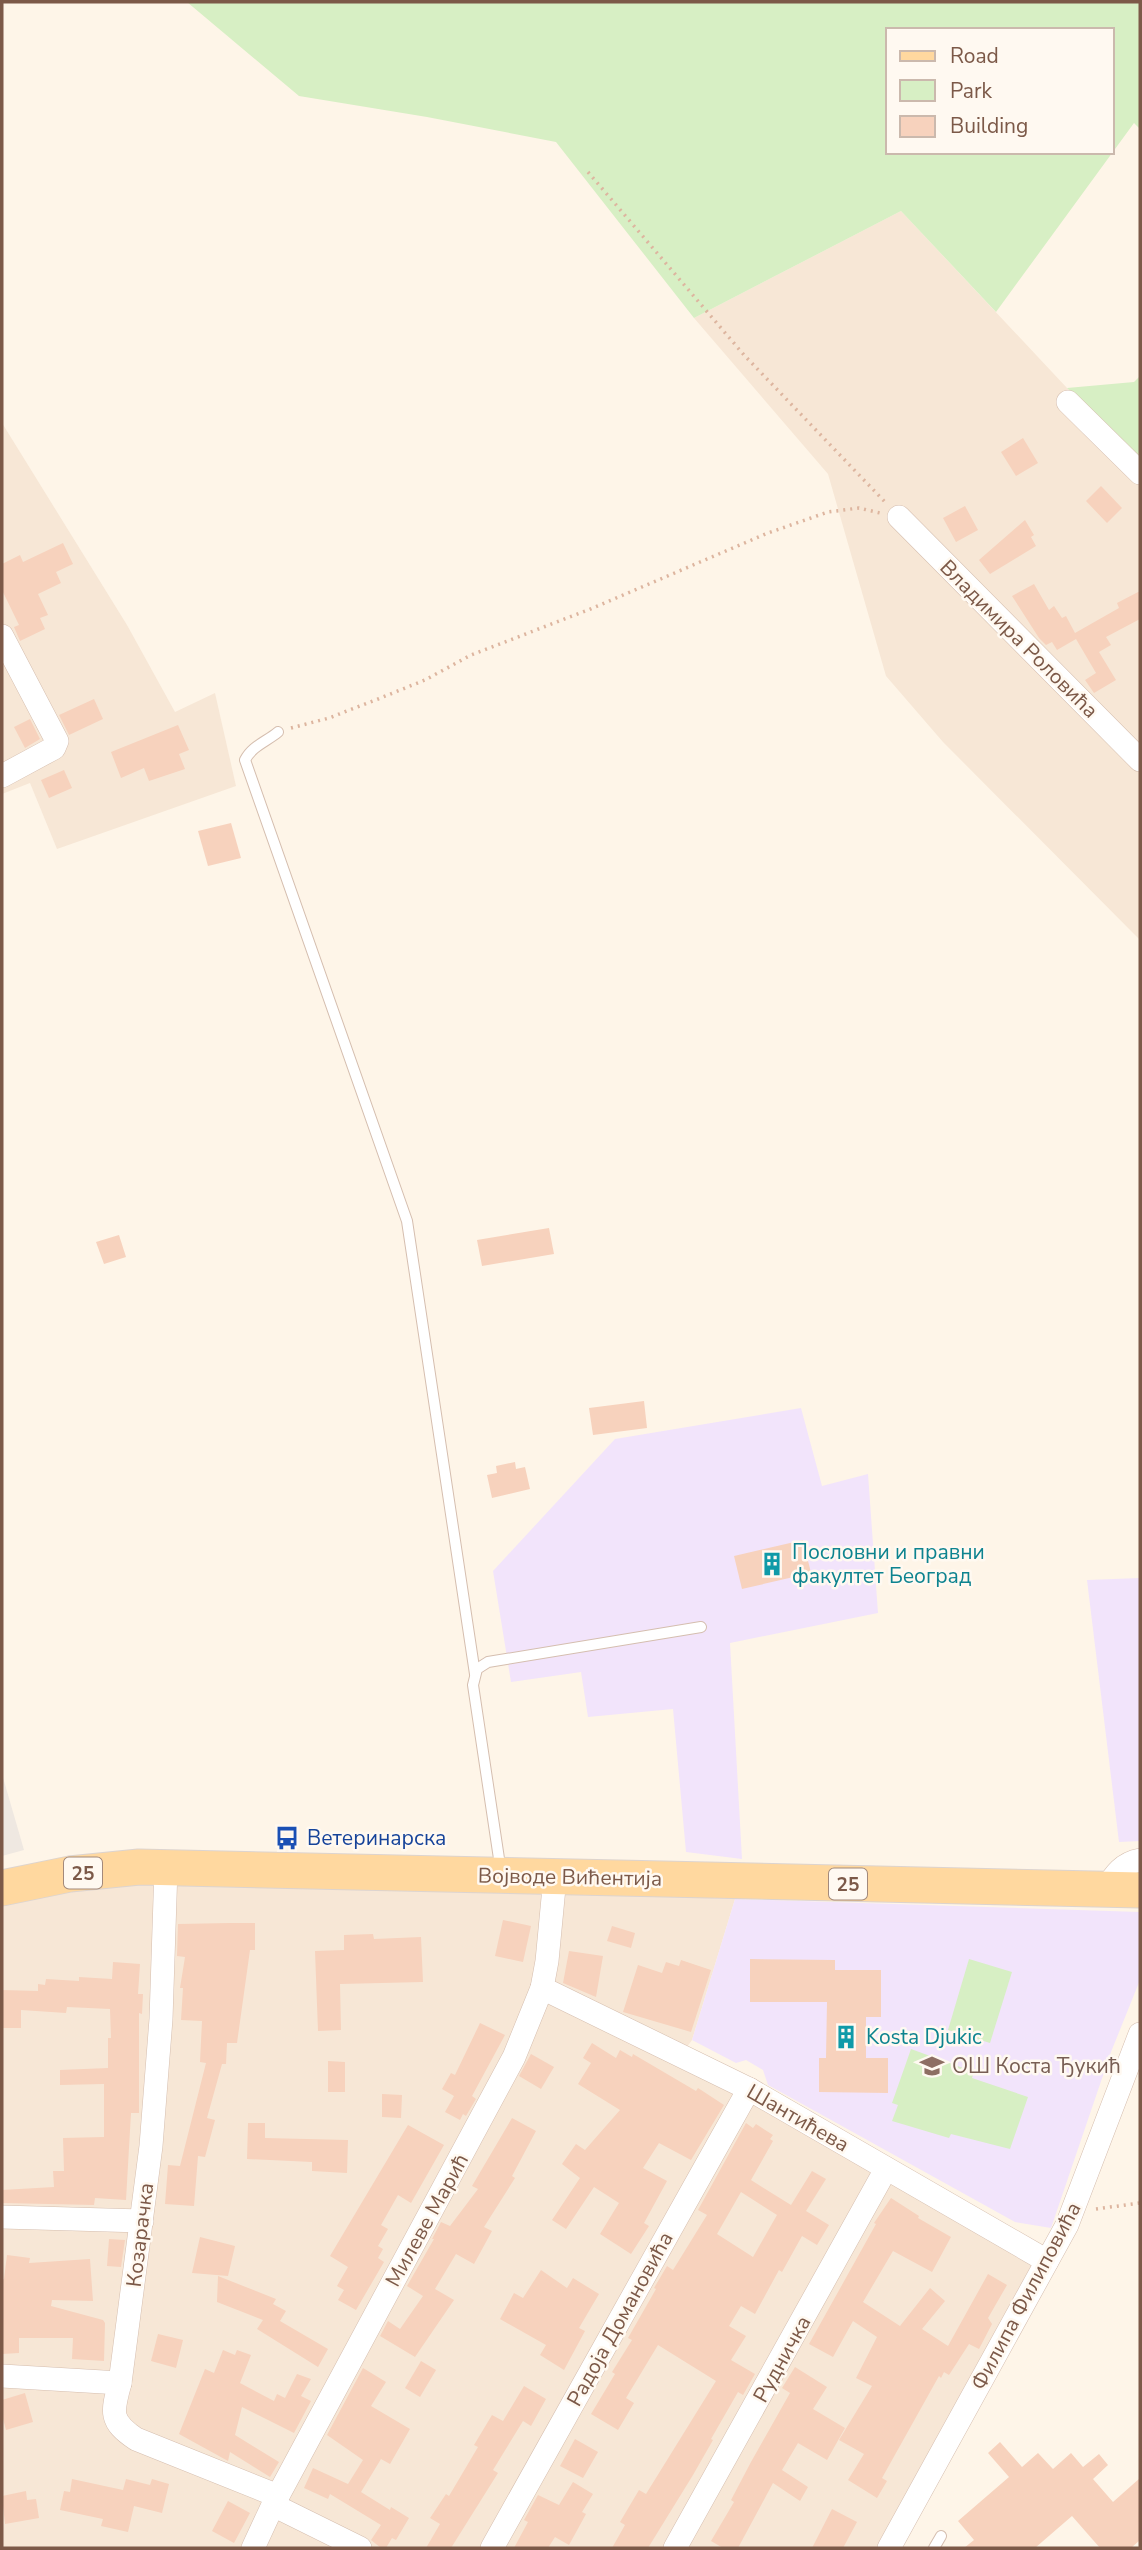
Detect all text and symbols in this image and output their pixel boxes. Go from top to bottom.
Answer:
legend [886,28,1114,154]
text: Road [950,42,999,70]
text: Park [950,77,992,105]
text: Building [950,112,1028,140]
street label: Владимира Роловића [934,554,1104,724]
place label: Пословни и правни факултет Београд [792,1538,985,1590]
building icon: Пословни и правни факултет Београд [758,1550,786,1578]
bus stop icon: Ветеринарска [273,1824,301,1852]
place label: Ветеринарска [307,1824,446,1852]
road number: 25 [64,1857,102,1888]
street label: Војводе Вићентија [478,1861,662,1893]
road number: 25 [829,1868,867,1900]
building icon: Kosta Djukic [832,2023,860,2051]
place label: Kosta Djukic [866,2023,982,2051]
school or university icon: ОШ Коста Ђукић [918,2052,946,2080]
place label: ОШ Коста Ђукић [952,2052,1121,2080]
street label: Шантићева [742,2077,854,2159]
street label: Милеве Марић [379,2148,475,2292]
street label: Козарачка [120,2181,160,2289]
street label: Филипа Филиповића [965,2197,1087,2395]
street label: Радоја Домановића [560,2227,680,2411]
street label: Рудничка [747,2311,817,2407]

